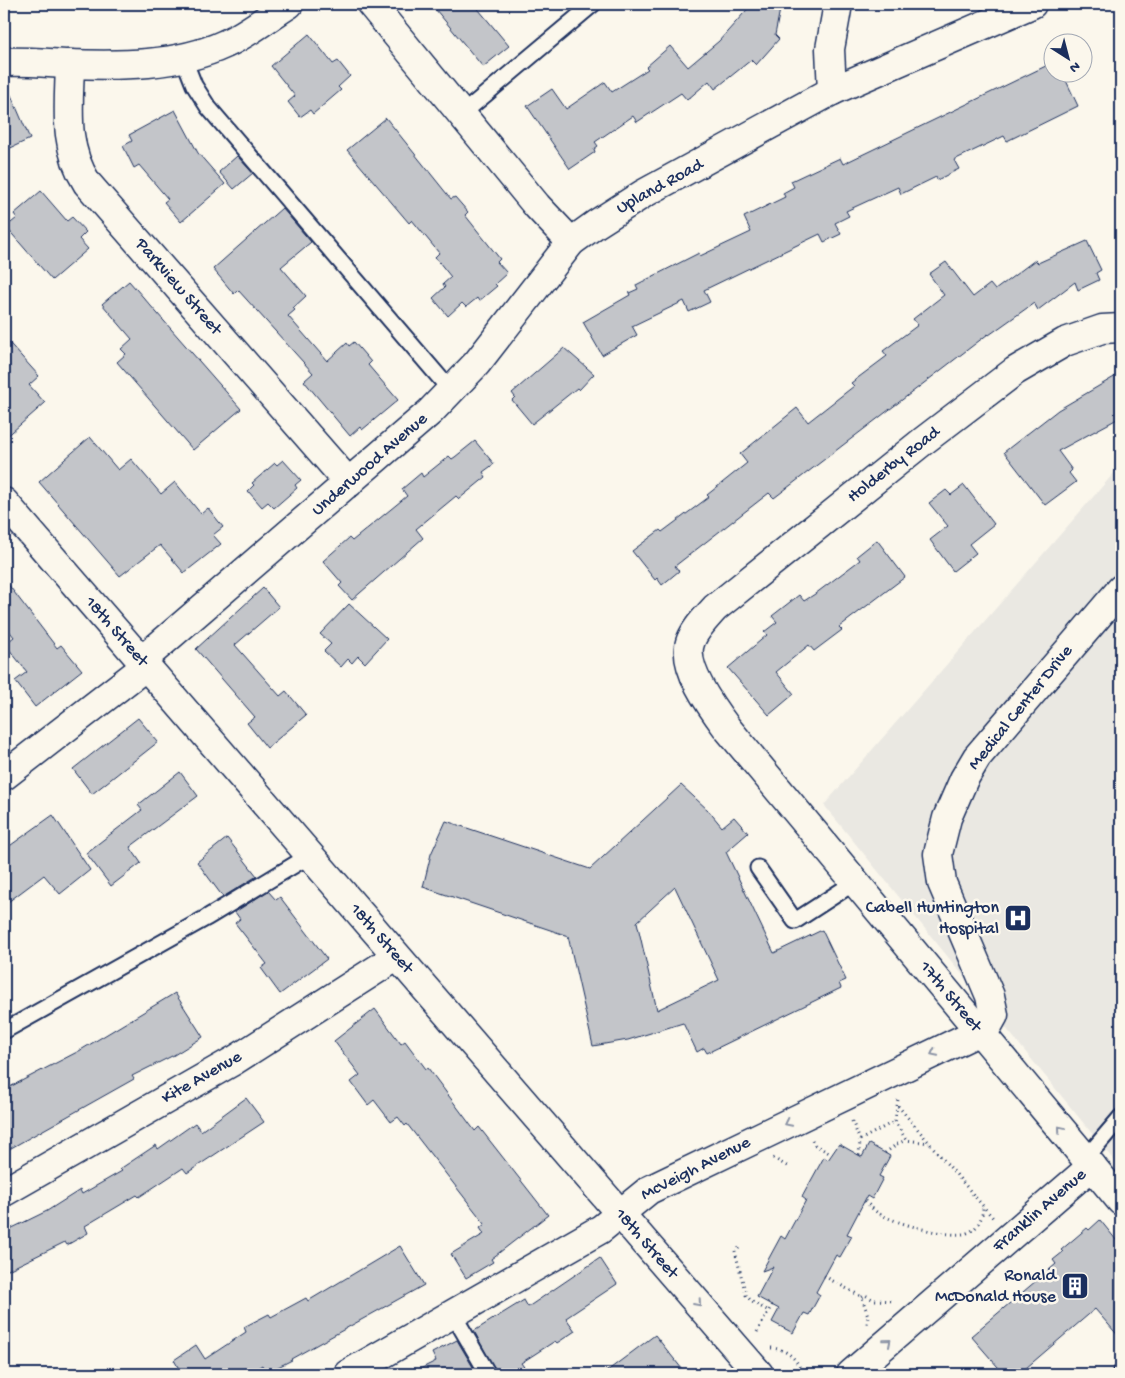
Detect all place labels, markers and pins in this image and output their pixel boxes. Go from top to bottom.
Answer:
place label: Cabell Huntington Hospital [866,898,999,940]
hospital icon: Cabell Huntington Hospital [1003,903,1033,933]
place label: Ronald McDonald House [935,1266,1057,1308]
building icon: Ronald McDonald House [1060,1271,1090,1301]

